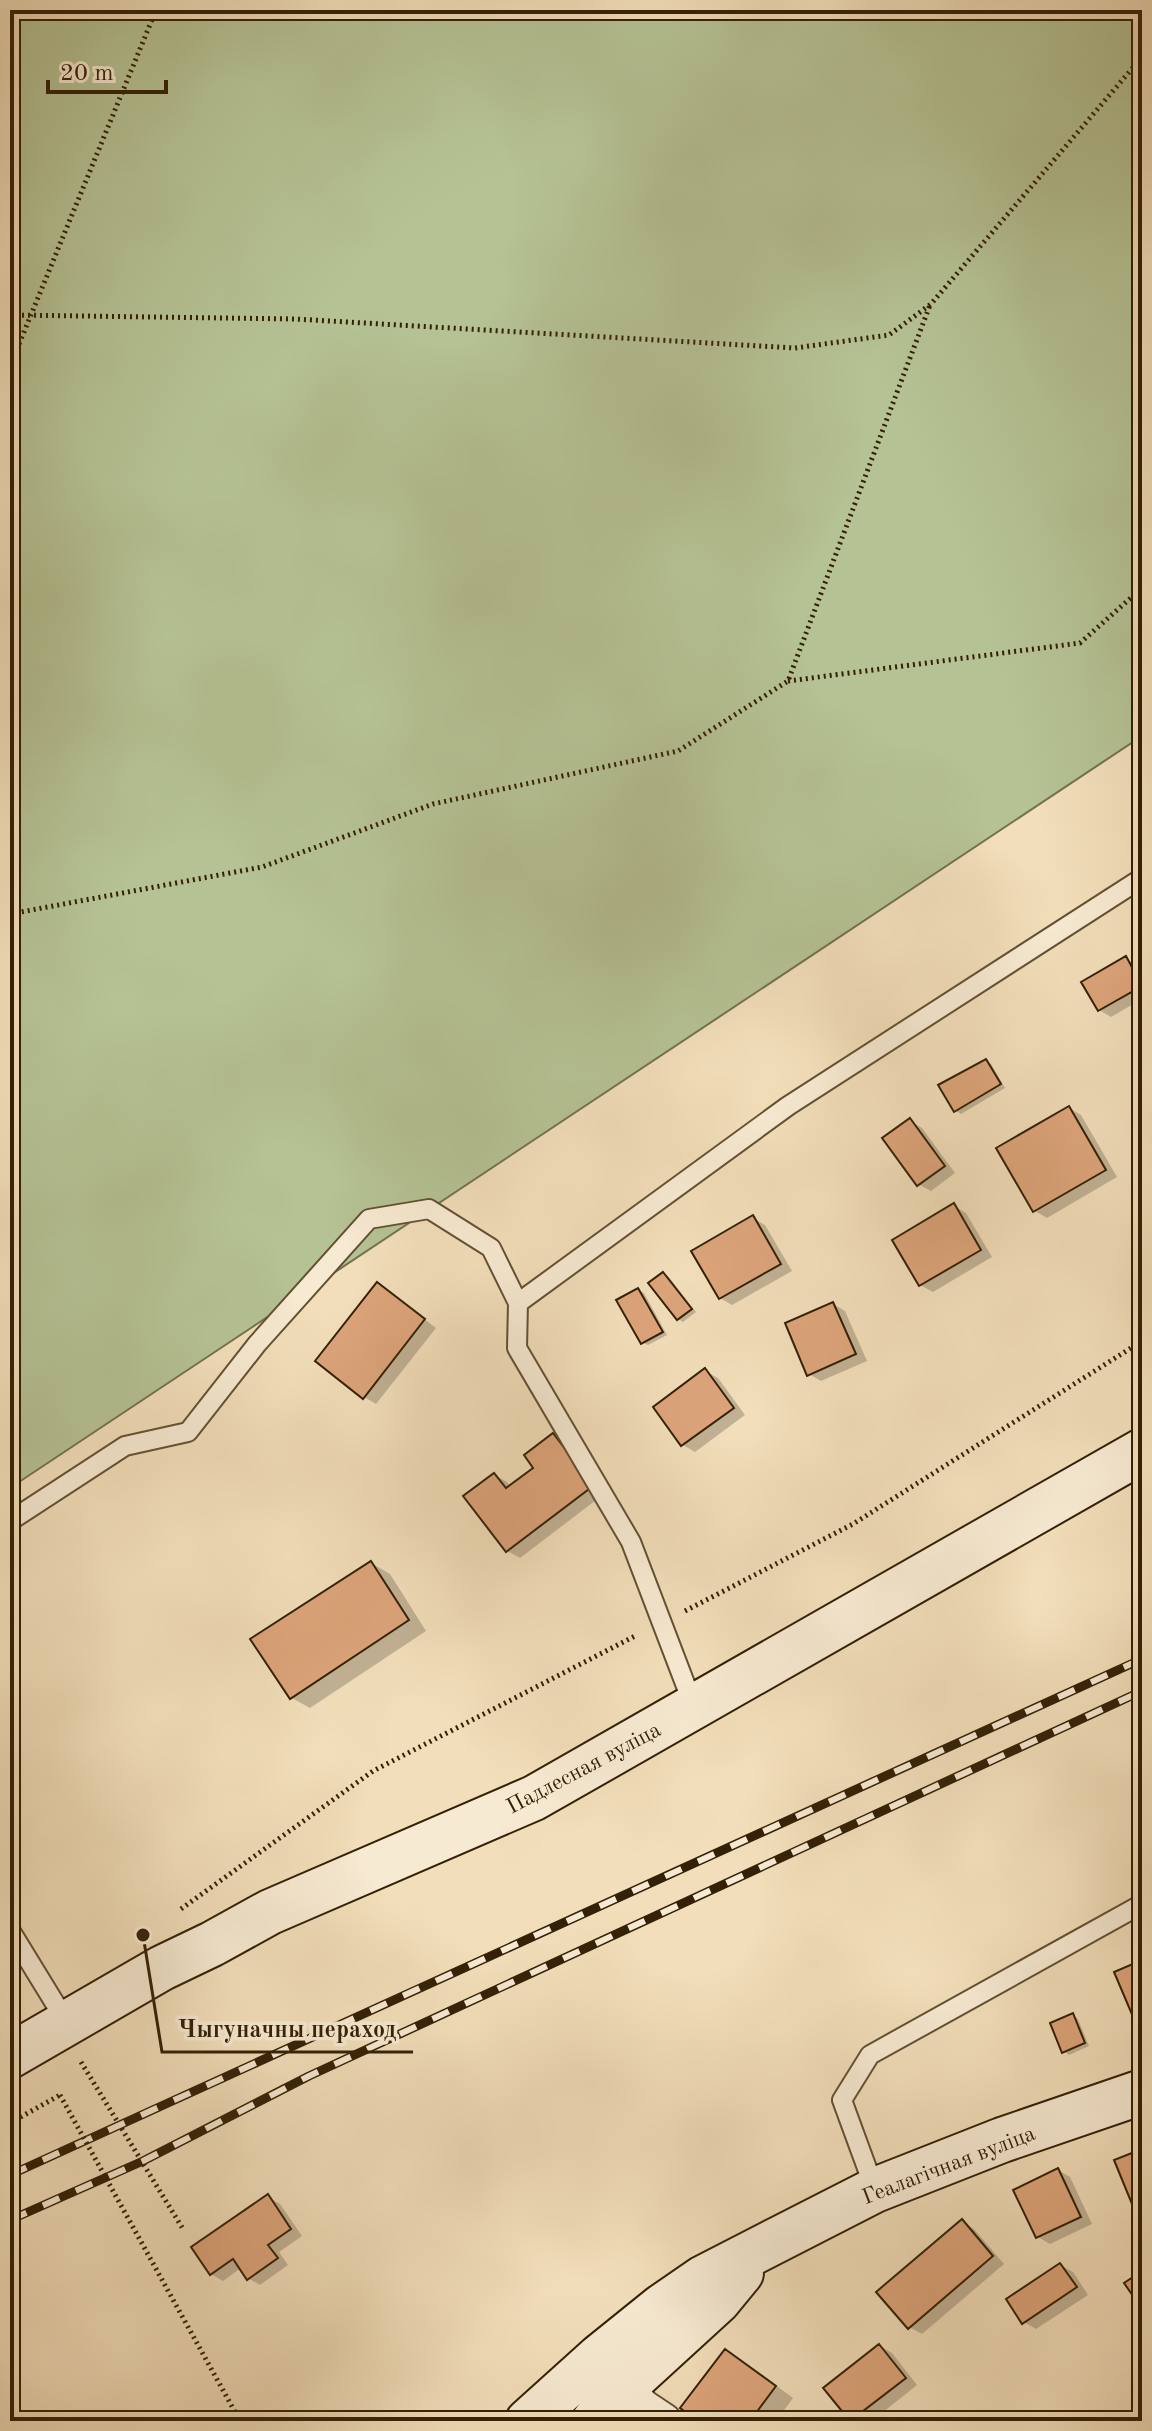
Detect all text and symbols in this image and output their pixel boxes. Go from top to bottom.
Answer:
scale bar [48,44,166,94]
text: 20 m [60,62,114,86]
street label: Падлесная вуліца [503,1719,665,1819]
callout: Чыгуначны пераход [162,2004,413,2052]
text: Чыгуначны пераход [178,2019,396,2043]
street label: Геалагічная вуліца [859,2123,1039,2209]

